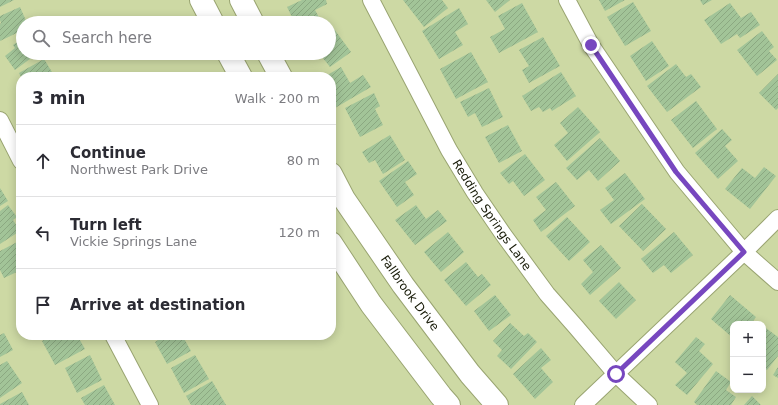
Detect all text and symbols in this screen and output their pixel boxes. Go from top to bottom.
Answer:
search box [16,16,336,60]
icon: search [30,27,52,49]
text: Search here [62,29,152,47]
route end [582,36,600,54]
text: 3 min [32,88,85,108]
text: Walk · 200 m [235,91,320,106]
text: Continue [70,144,146,162]
icon: ahead [32,150,54,172]
text: 80 m [287,153,320,168]
street label: Redding Springs Lane [450,157,534,273]
text: Northwest Park Drive [70,162,208,177]
text: Turn left [70,216,142,234]
icon: left [32,222,54,244]
text: 120 m [278,225,320,240]
text: Vickie Springs Lane [70,234,197,249]
street label: Fallbrook Drive [378,253,442,333]
icon: arrive [32,294,54,316]
text: Arrive at destination [70,296,245,314]
map controls [730,321,766,393]
button: + [730,321,766,357]
button: − [730,357,766,393]
route start [607,365,625,383]

